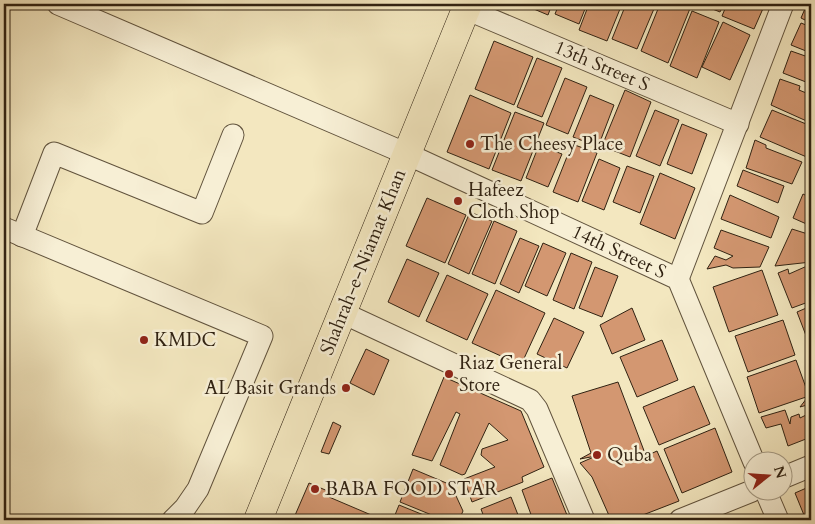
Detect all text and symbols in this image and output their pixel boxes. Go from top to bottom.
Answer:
street label: 13th Street S [550,34,654,98]
place label: The Cheesy Place [480,131,623,157]
marker: The Cheesy Place [464,138,476,150]
street label: Shahrah-e-Niamat Khan [314,165,412,359]
place label: Hafeez Cloth Shop [468,177,560,225]
marker: Hafeez Cloth Shop [452,195,464,207]
street label: 14th Street S [568,219,670,285]
place label: KMDC [154,327,216,353]
marker: KMDC [138,334,150,346]
place label: Riaz General Store [459,350,563,398]
marker: Riaz General Store [443,368,455,380]
place label: AL Basit Grands [205,375,336,401]
marker: AL Basit Grands [340,382,352,394]
place label: Quba [607,442,652,468]
marker: Quba [591,449,603,461]
north arrow [742,452,792,502]
text: N [769,464,791,481]
place label: BABA FOOD STAR [325,476,498,502]
marker: BABA FOOD STAR [309,483,321,495]

